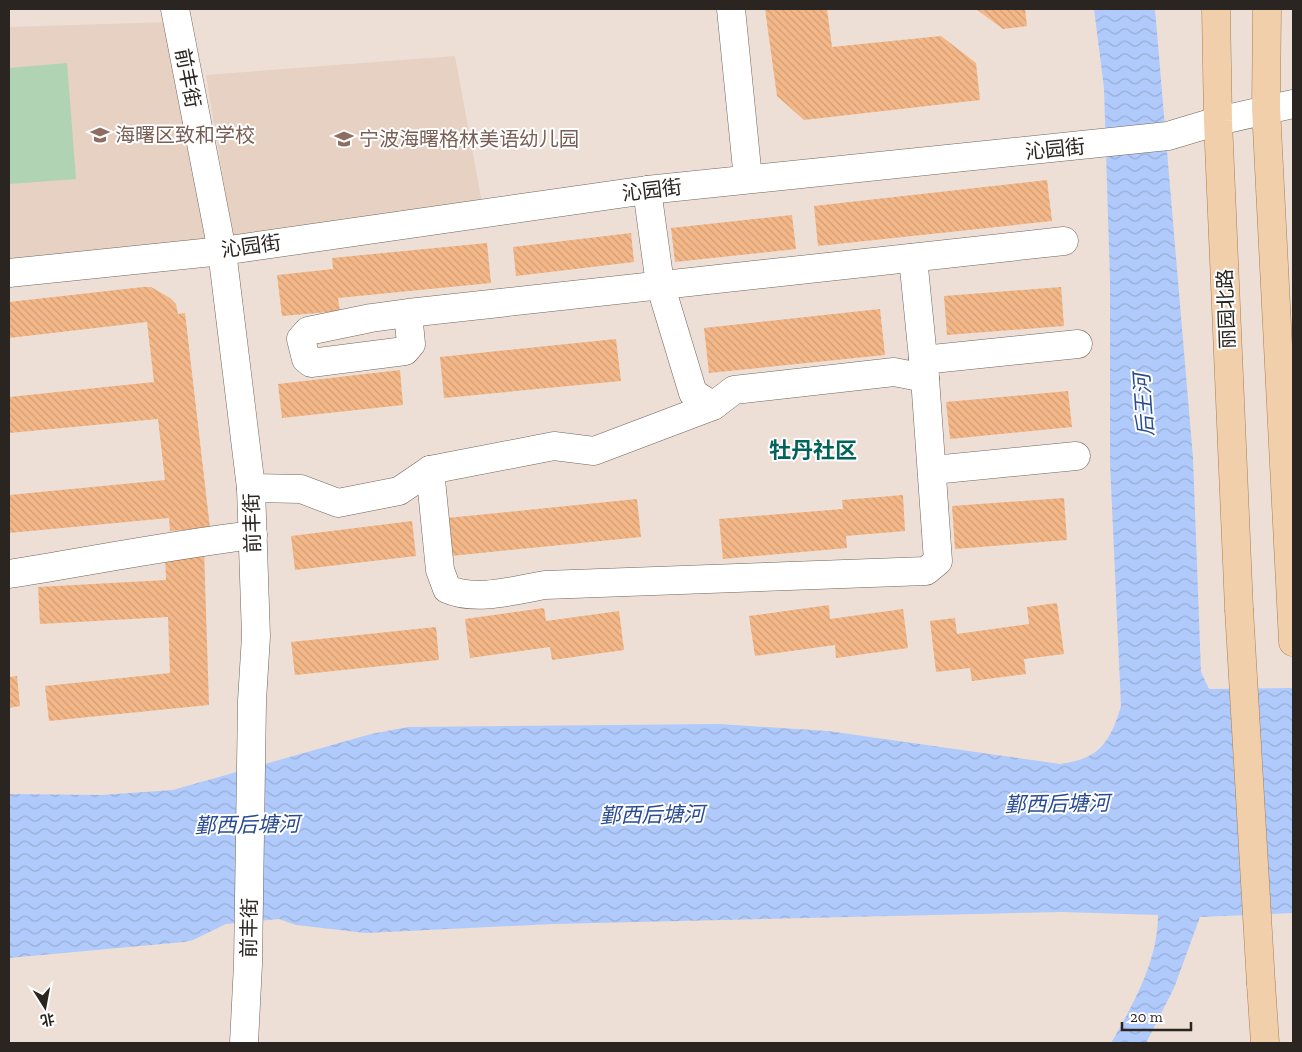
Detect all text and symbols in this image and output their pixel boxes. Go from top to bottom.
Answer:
street label: 前丰街 [170,46,206,110]
place label: 海曙区致和学校 [115,123,255,147]
school or university icon: 海曙区致和学校 [89,124,111,146]
place label: 宁波海曙格林美语幼儿园 [359,127,579,151]
school or university icon: 宁波海曙格林美语幼儿园 [333,128,355,150]
street label: 沁园街 [1024,134,1086,164]
street label: 沁园街 [621,174,683,206]
street label: 沁园街 [220,230,282,262]
street label: 丽园北路 [1213,269,1239,349]
water label: 后王河 [1129,369,1158,437]
district label: 牡丹社区 [769,437,857,464]
street label: 前丰街 [239,493,265,553]
water label: 鄞西后塘河 [1004,790,1114,817]
water label: 鄞西后塘河 [599,801,709,828]
water label: 鄞西后塘河 [194,811,304,838]
street label: 前丰街 [236,898,262,958]
north arrow [20,982,70,1032]
scale bar [1122,1000,1191,1032]
text: 20 m [1130,1008,1163,1026]
text: 北 [39,1010,56,1029]

